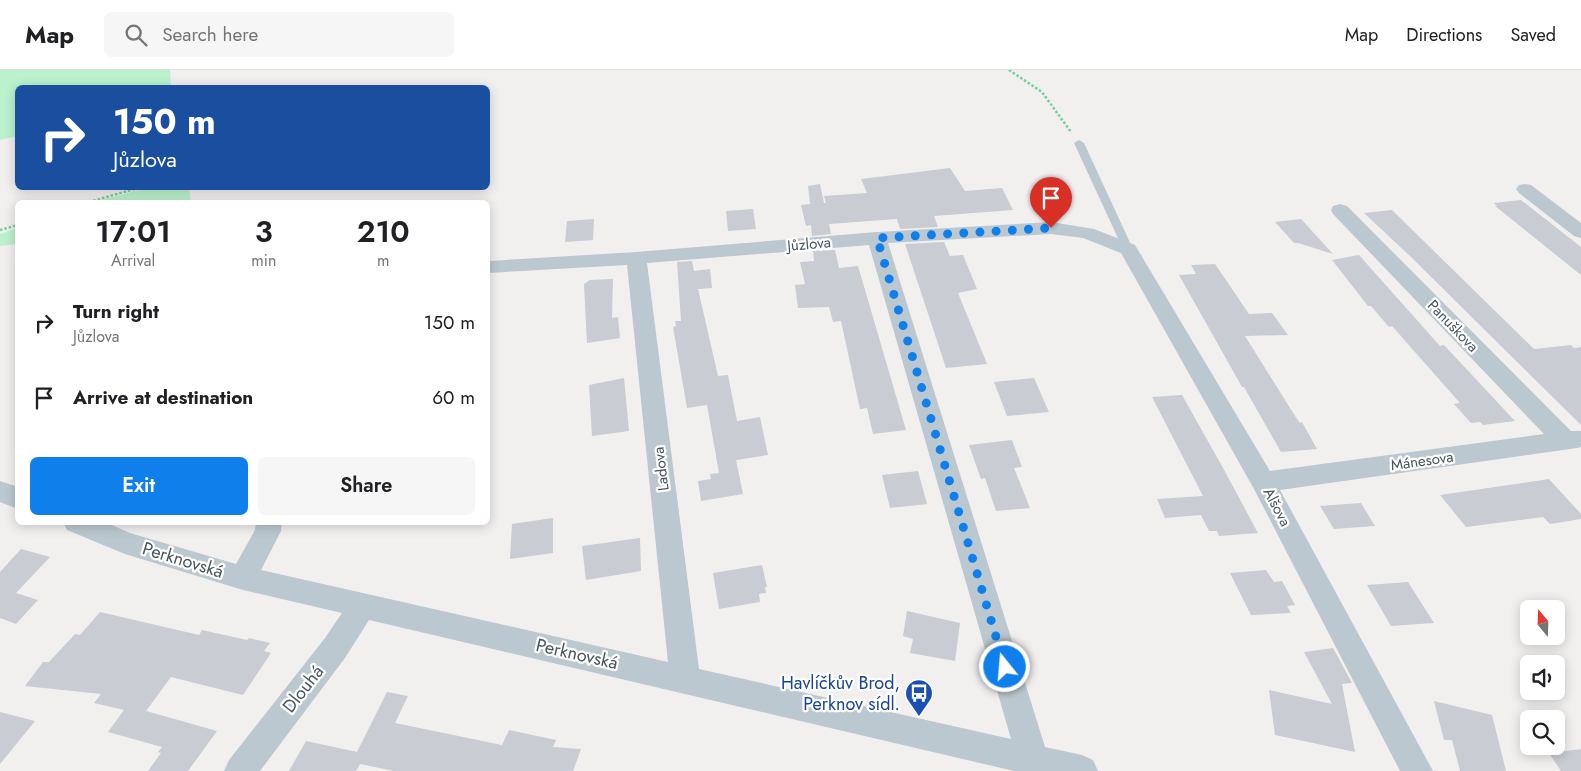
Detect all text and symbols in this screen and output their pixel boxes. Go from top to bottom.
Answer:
search box [104,12,454,57]
text: Map [25,17,74,52]
icon: search [122,21,150,49]
text: Search here [162,21,258,48]
text: Map [1345,22,1378,48]
text: Directions [1406,22,1482,48]
text: Saved [1510,22,1556,48]
text: 150 m [113,97,216,147]
icon: right [30,105,95,170]
text: Jůzlova [113,143,177,175]
pin [1030,177,1072,228]
icon: arrive [1037,184,1065,212]
text: 17:01 [95,210,171,253]
text: 3 [255,210,273,253]
text: 210 [357,210,410,253]
street label: Jůzlova [784,231,832,257]
text: Arrival [111,249,155,272]
text: min [251,249,276,272]
text: m [377,249,389,272]
street label: Panuškova [1423,295,1483,357]
text: Turn right [73,298,159,325]
icon: right [30,309,58,337]
text: 150 m [424,309,475,336]
text: Jůzlova [73,325,120,348]
icon: arrive [30,384,58,412]
text: Arrive at destination [73,384,253,411]
text: 60 m [432,384,475,411]
street label: Ladova [647,446,675,492]
street label: Mánesova [1389,446,1455,476]
button: Exit [30,457,248,515]
button: Share [258,457,475,515]
street label: Alšova [1258,484,1296,530]
street label: Perknovská [139,535,227,585]
north arrow [1520,600,1565,645]
map controls [1520,600,1565,755]
street label: Perknovská [533,632,621,676]
position arrow [978,640,1030,692]
button: sound [1520,655,1565,700]
street label: Dlouhá [276,660,330,718]
place label: Havlíčkův Brod, Perknov sídl. [781,670,900,717]
bus stop icon: Havlíčkův Brod, Perknov sídl. [904,678,934,717]
button: search [1520,710,1565,755]

